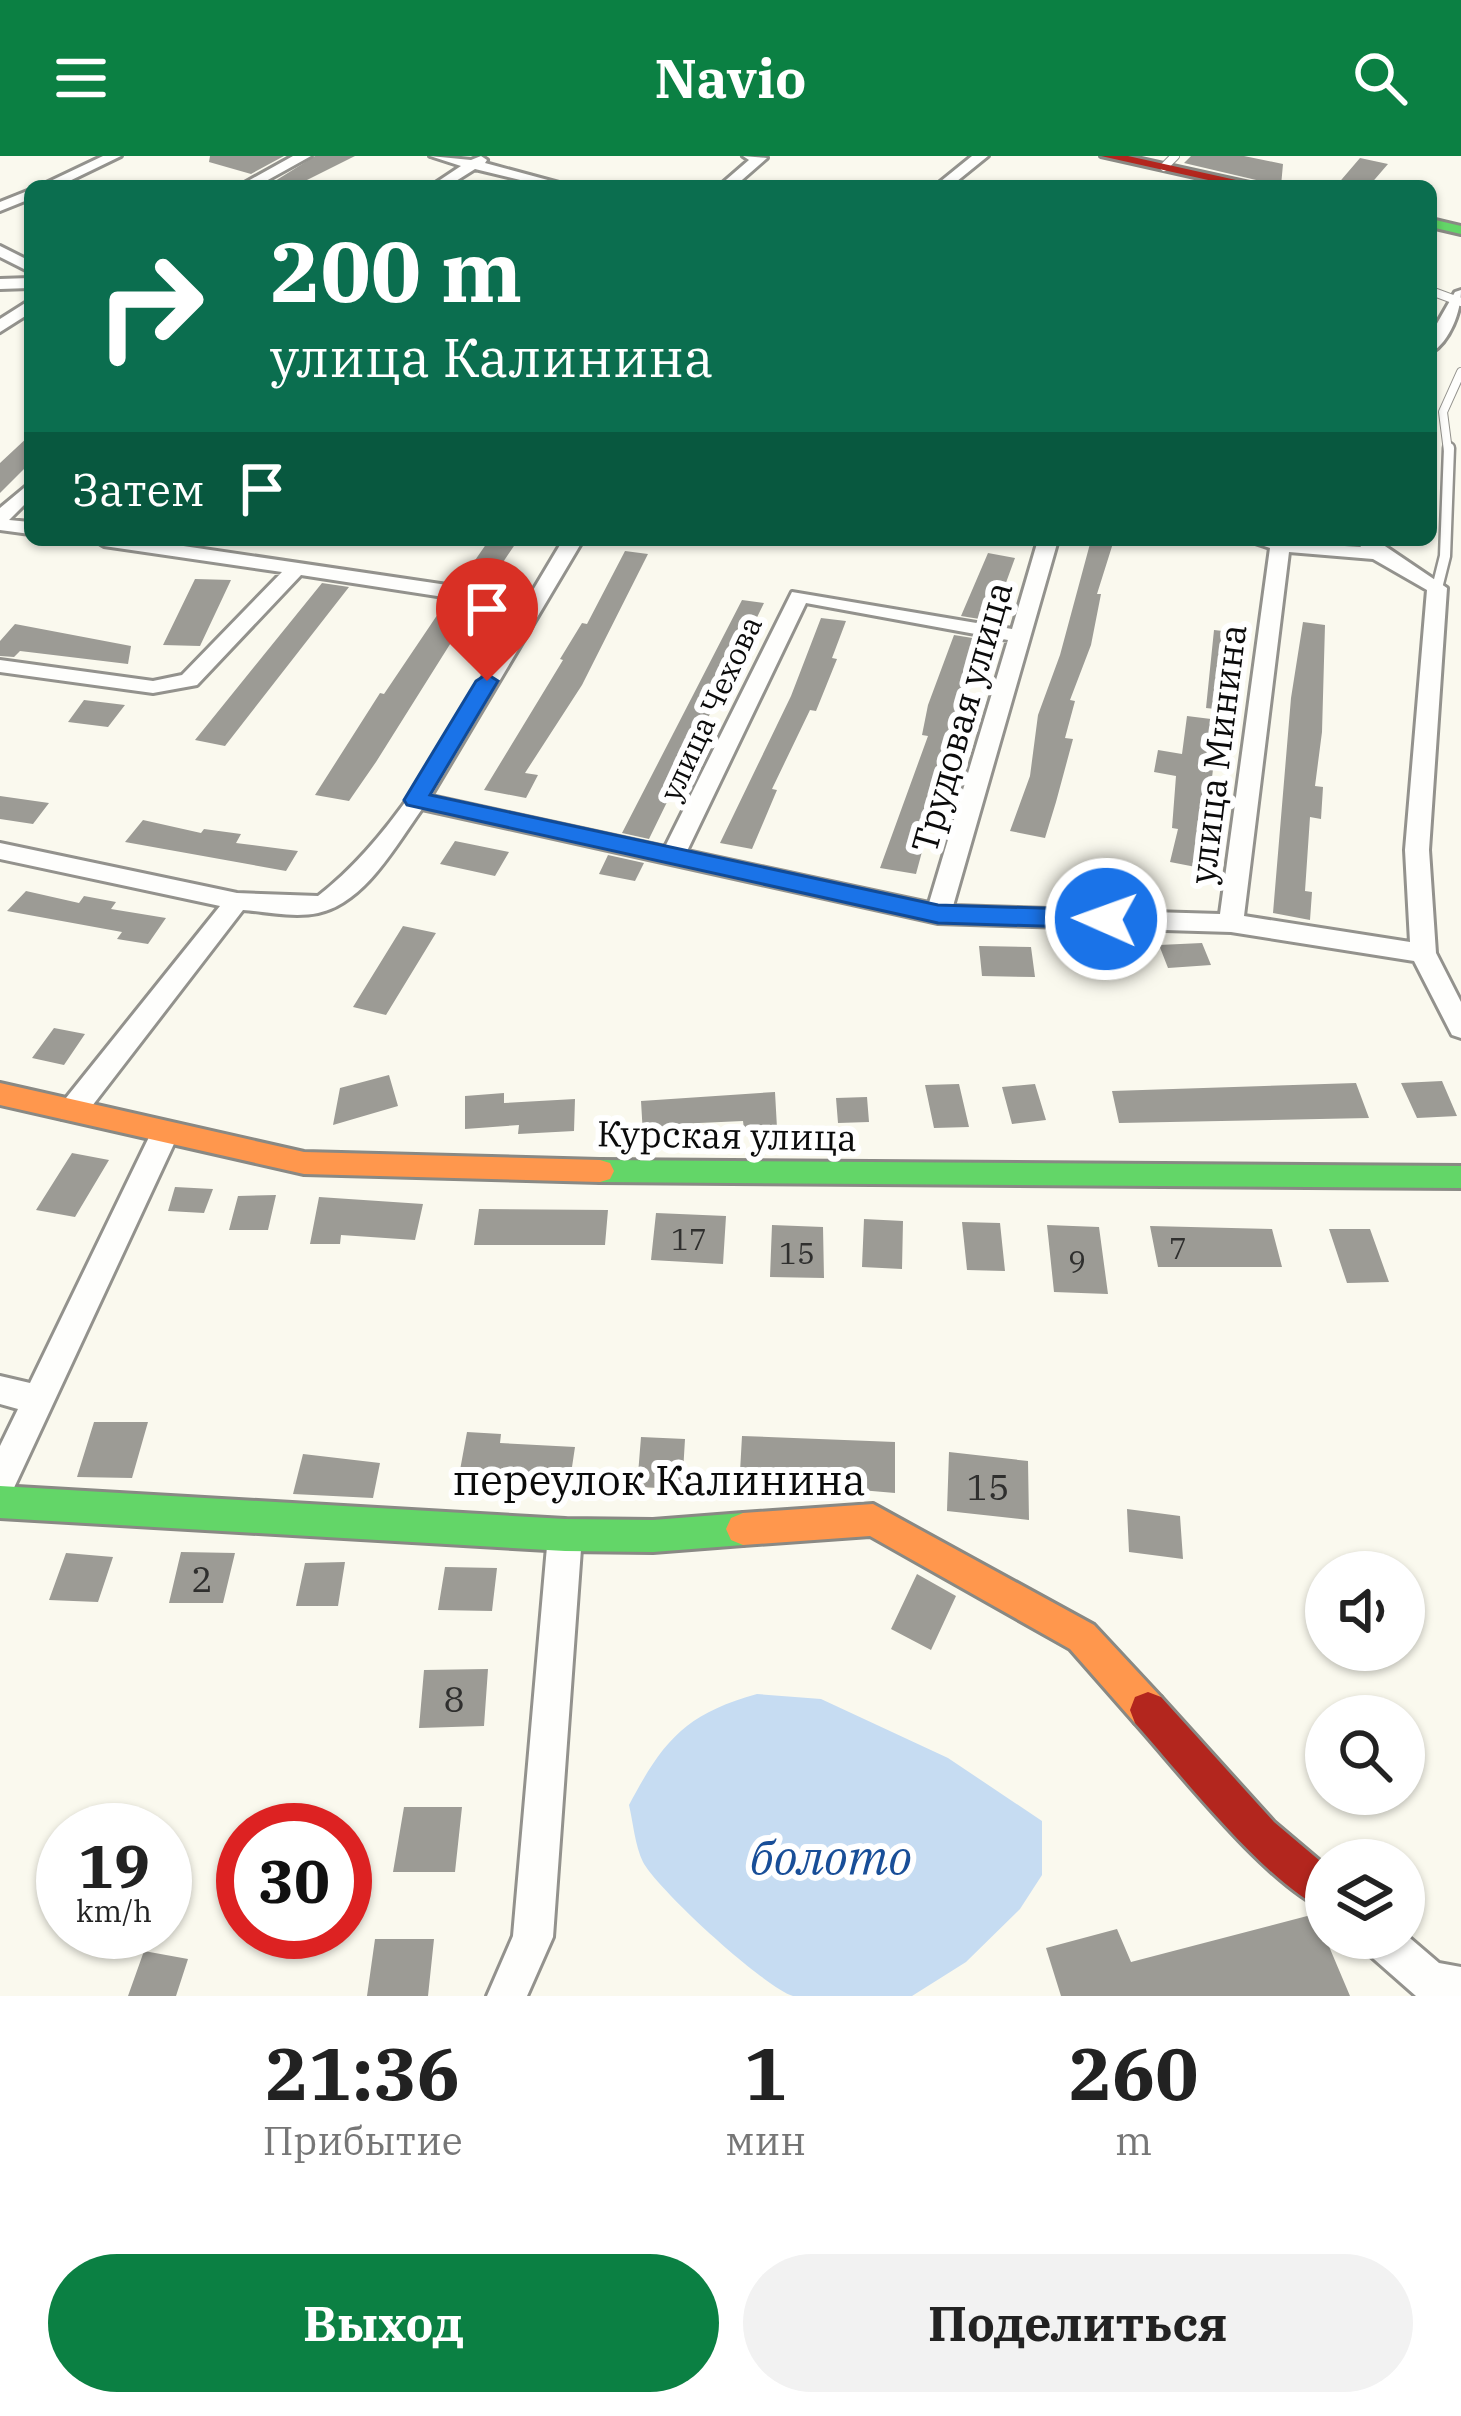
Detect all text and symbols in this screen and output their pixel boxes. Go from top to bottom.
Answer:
text: Navio [654,43,807,113]
icon: menu [48,45,114,111]
icon: search [1347,45,1413,111]
text: 200 m [270,216,522,325]
icon: right [72,228,228,384]
text: улица Калинина [270,322,713,392]
icon: arrive [229,456,295,522]
text: Затем [72,460,205,518]
pin [436,558,538,681]
icon: arrive [454,576,520,642]
street label: Трудовая улица [900,576,1022,858]
street label: улица Чехова [650,609,770,807]
street label: улица Минина [1178,622,1256,886]
position arrow [1043,856,1169,982]
street label: Курская улица [597,1109,857,1161]
house number: 17 [671,1219,707,1258]
house number: 7 [1169,1228,1187,1267]
house number: 15 [779,1233,815,1272]
house number: 9 [1068,1241,1086,1280]
street label: переулок Калинина [452,1452,866,1507]
house number: 15 [966,1463,1010,1510]
map controls [1305,1551,1425,1959]
button: sound [1305,1551,1425,1671]
house number: 2 [191,1555,213,1602]
house number: 8 [443,1675,465,1722]
button: search [1305,1695,1425,1815]
speed limit sign: 30 [216,1803,372,1959]
water label: болото [750,1825,912,1887]
text: 19 [78,1826,150,1905]
button: layers [1305,1839,1425,1959]
text: km/h [76,1891,152,1930]
text: 21:36 [265,2026,460,2120]
text: 1 [744,2026,787,2120]
text: 260 [1069,2026,1198,2120]
text: Прибытие [263,2115,463,2166]
text: мин [725,2115,806,2166]
text: m [1115,2115,1152,2166]
button: Выход [48,2254,719,2392]
button: Поделиться [743,2254,1413,2392]

